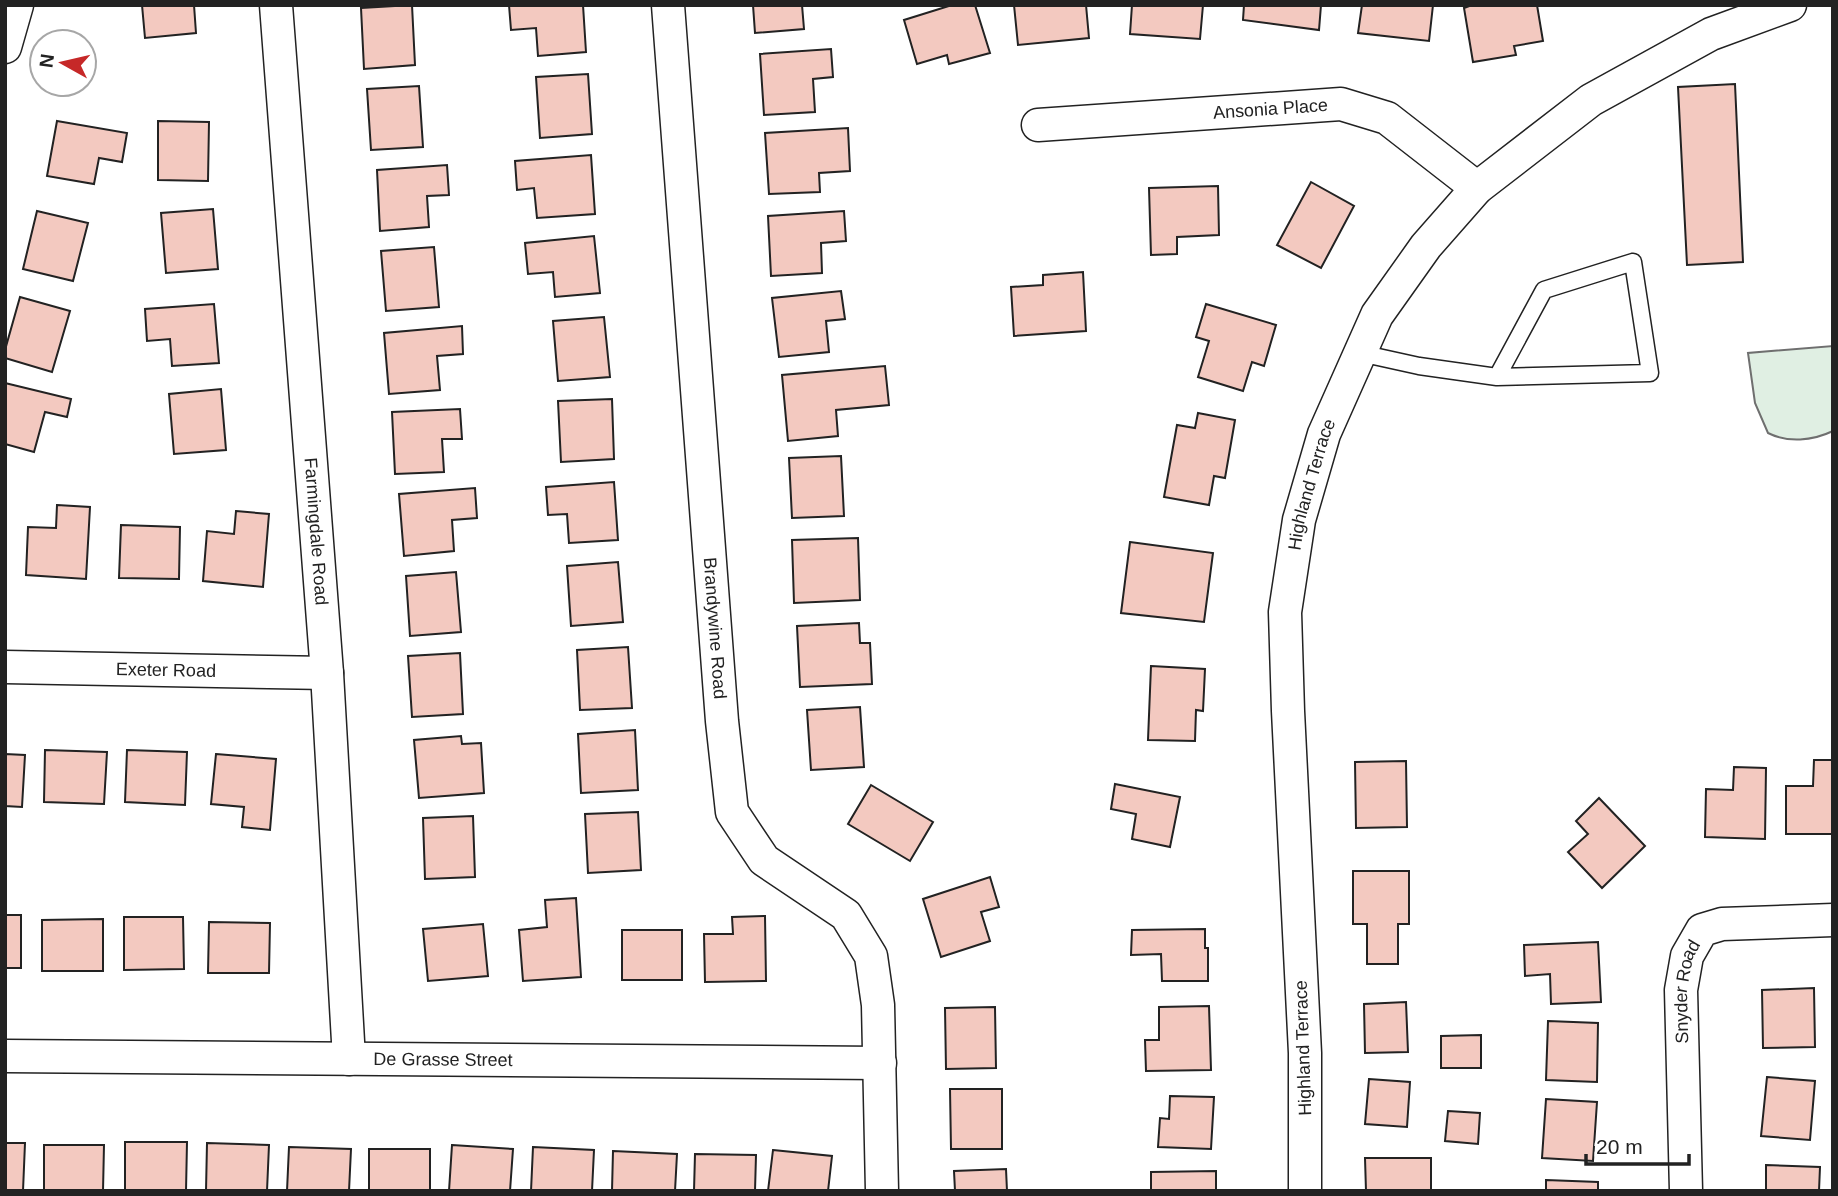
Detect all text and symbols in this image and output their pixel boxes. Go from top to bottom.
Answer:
north arrow [28,28,98,98]
text: N [35,52,58,69]
street label: Ansonia Place [1212,95,1329,123]
street label: Highland Terrace [1285,415,1340,552]
street label: Farmingdale Road [301,457,332,606]
street label: Brandywine Road [700,557,730,700]
street label: Exeter Road [116,659,216,681]
street label: Snyder Road [1671,936,1704,1044]
street label: Highland Terrace [1291,980,1315,1116]
street label: De Grasse Street [373,1049,513,1070]
scale bar [1586,1122,1689,1166]
text: 20 m [1596,1135,1643,1158]

